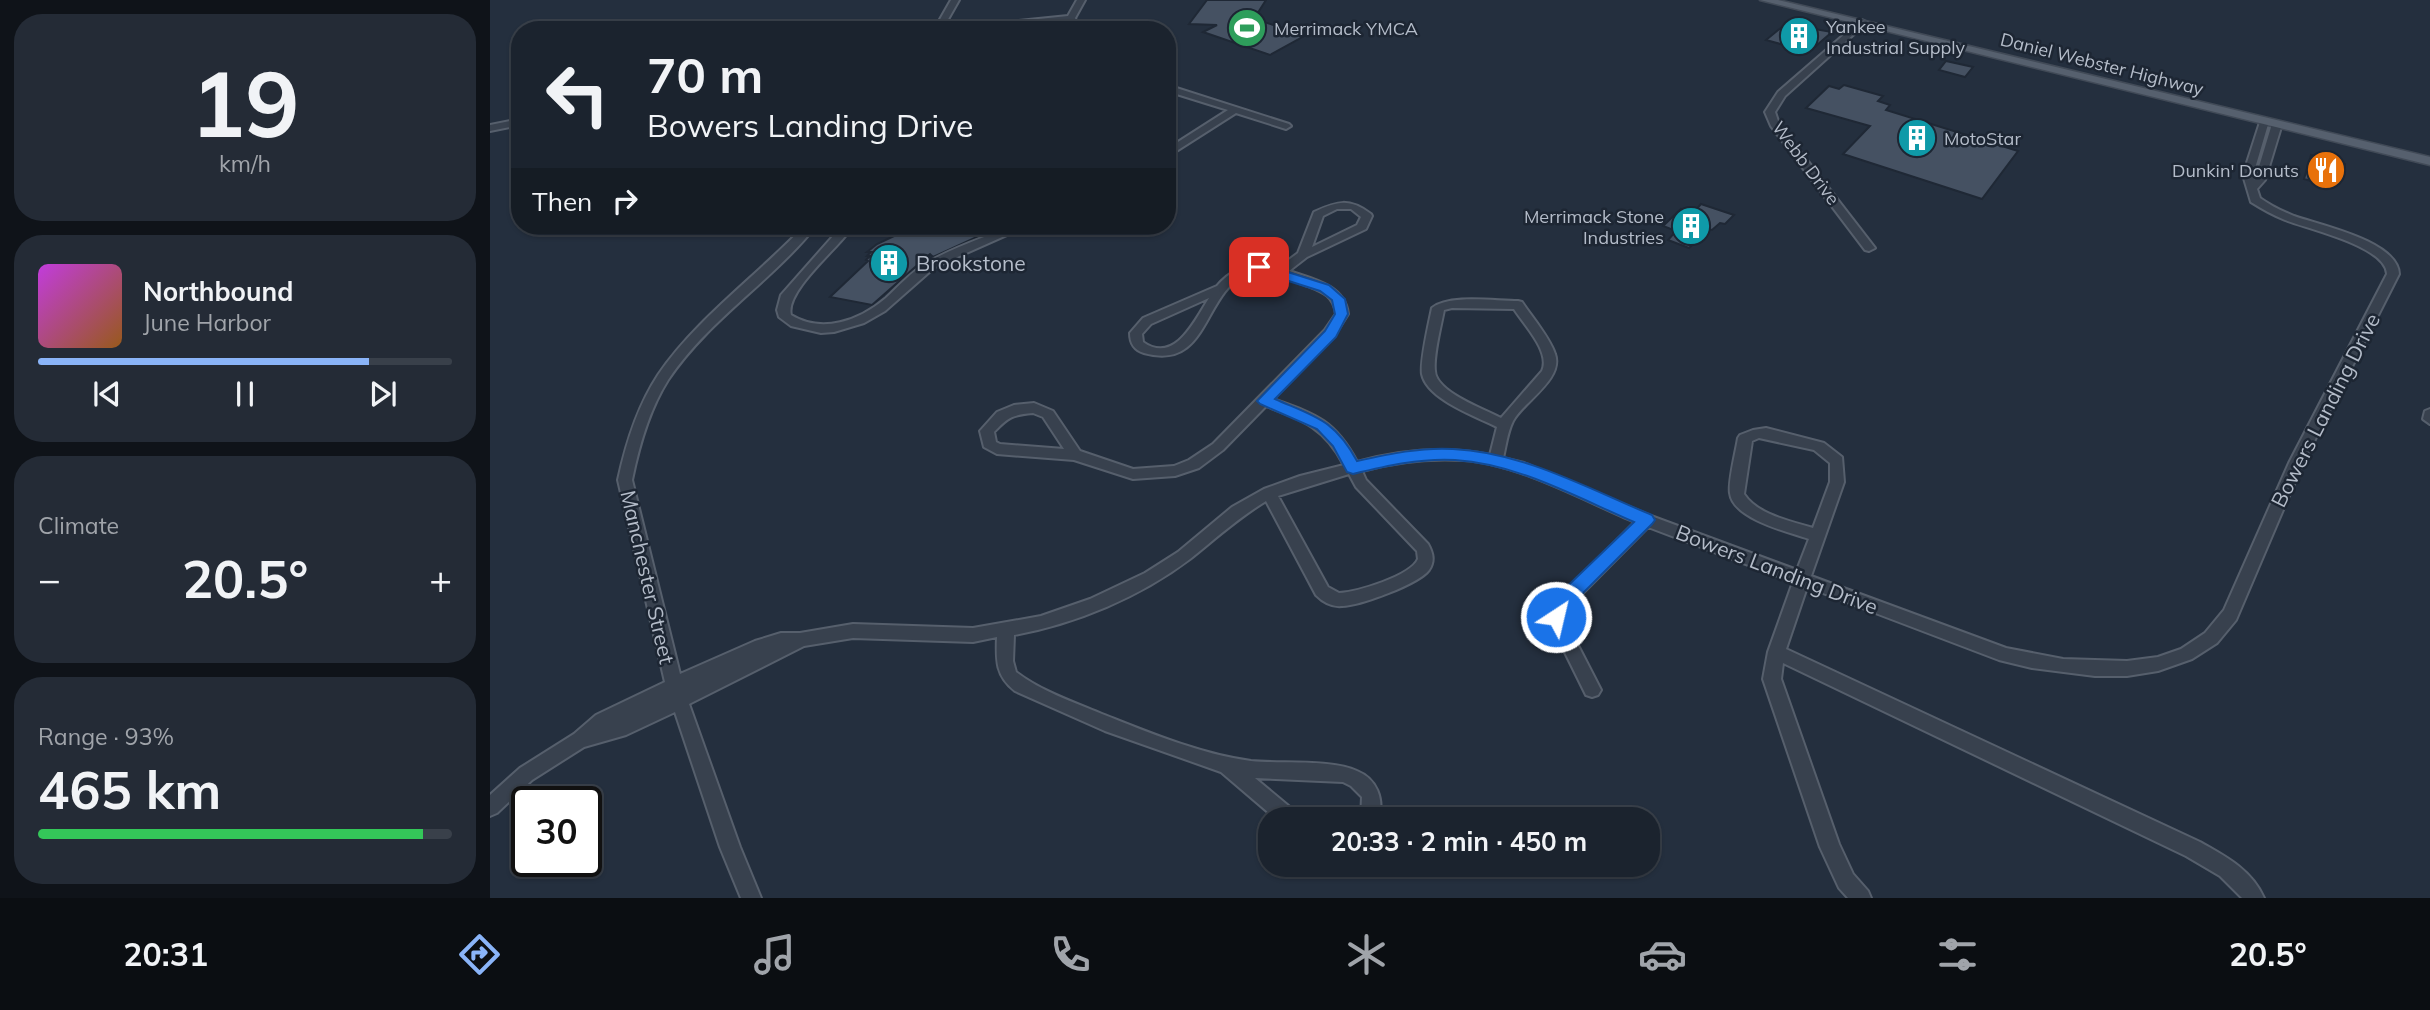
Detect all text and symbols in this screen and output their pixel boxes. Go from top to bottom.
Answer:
sports icon: Merrimack YMCA [1226,7,1268,49]
building icon: Yankee Industrial Supply [1778,15,1820,57]
place label: Yankee Industrial Supply [1825,15,1966,59]
place label: Merrimack YMCA [1274,17,1418,40]
street label: Daniel Webster Highway [1998,28,2206,100]
text: 70 m [647,44,763,105]
text: 19 [190,46,300,160]
icon: left [532,49,623,140]
text: Bowers Landing Drive [647,105,973,145]
street label: Webb Drive [1767,117,1845,209]
building icon: MotoStar [1896,117,1938,159]
place label: MotoStar [1944,127,2021,150]
text: km/h [219,149,271,178]
restaurant icon: Dunkin' Donuts [2305,149,2347,191]
place label: Dunkin' Donuts [2172,159,2299,182]
icon: right [606,182,644,220]
text: Then [532,185,592,218]
place label: Merrimack Stone Industries [1524,205,1664,249]
building icon: Merrimack Stone Industries [1670,205,1712,247]
pin [1229,237,1289,297]
building icon: Brookstone [868,242,910,284]
icon: arrive [1240,248,1278,286]
place label: Brookstone [916,250,1026,276]
text: Northbound [143,275,293,308]
text: June Harbor [143,308,271,337]
street label: Bowers Landing Drive [2265,309,2385,511]
icon: previous [88,375,126,413]
icon: pause [226,375,264,413]
icon: next [364,375,402,413]
street label: Manchester Street [615,488,681,666]
text: Climate [38,511,119,540]
street label: Bowers Landing Drive [1672,518,1882,620]
text: 20.5° [182,546,308,611]
text: − [38,555,61,603]
text: + [429,555,452,603]
position arrow [1519,580,1593,654]
text: Range · 93% [38,722,174,751]
text: 465 km [38,757,221,822]
speed limit sign: 30 [511,786,602,877]
text: 20:33 · 2 min · 450 m [1331,825,1587,858]
icon: directions [455,930,504,979]
icon: music [750,930,799,979]
icon: phone [1046,930,1095,979]
icon: climate [1342,930,1391,979]
icon: car [1638,930,1687,979]
icon: filters [1933,930,1982,979]
text: 20:31 [123,934,208,974]
text: 20.5° [2229,934,2307,974]

